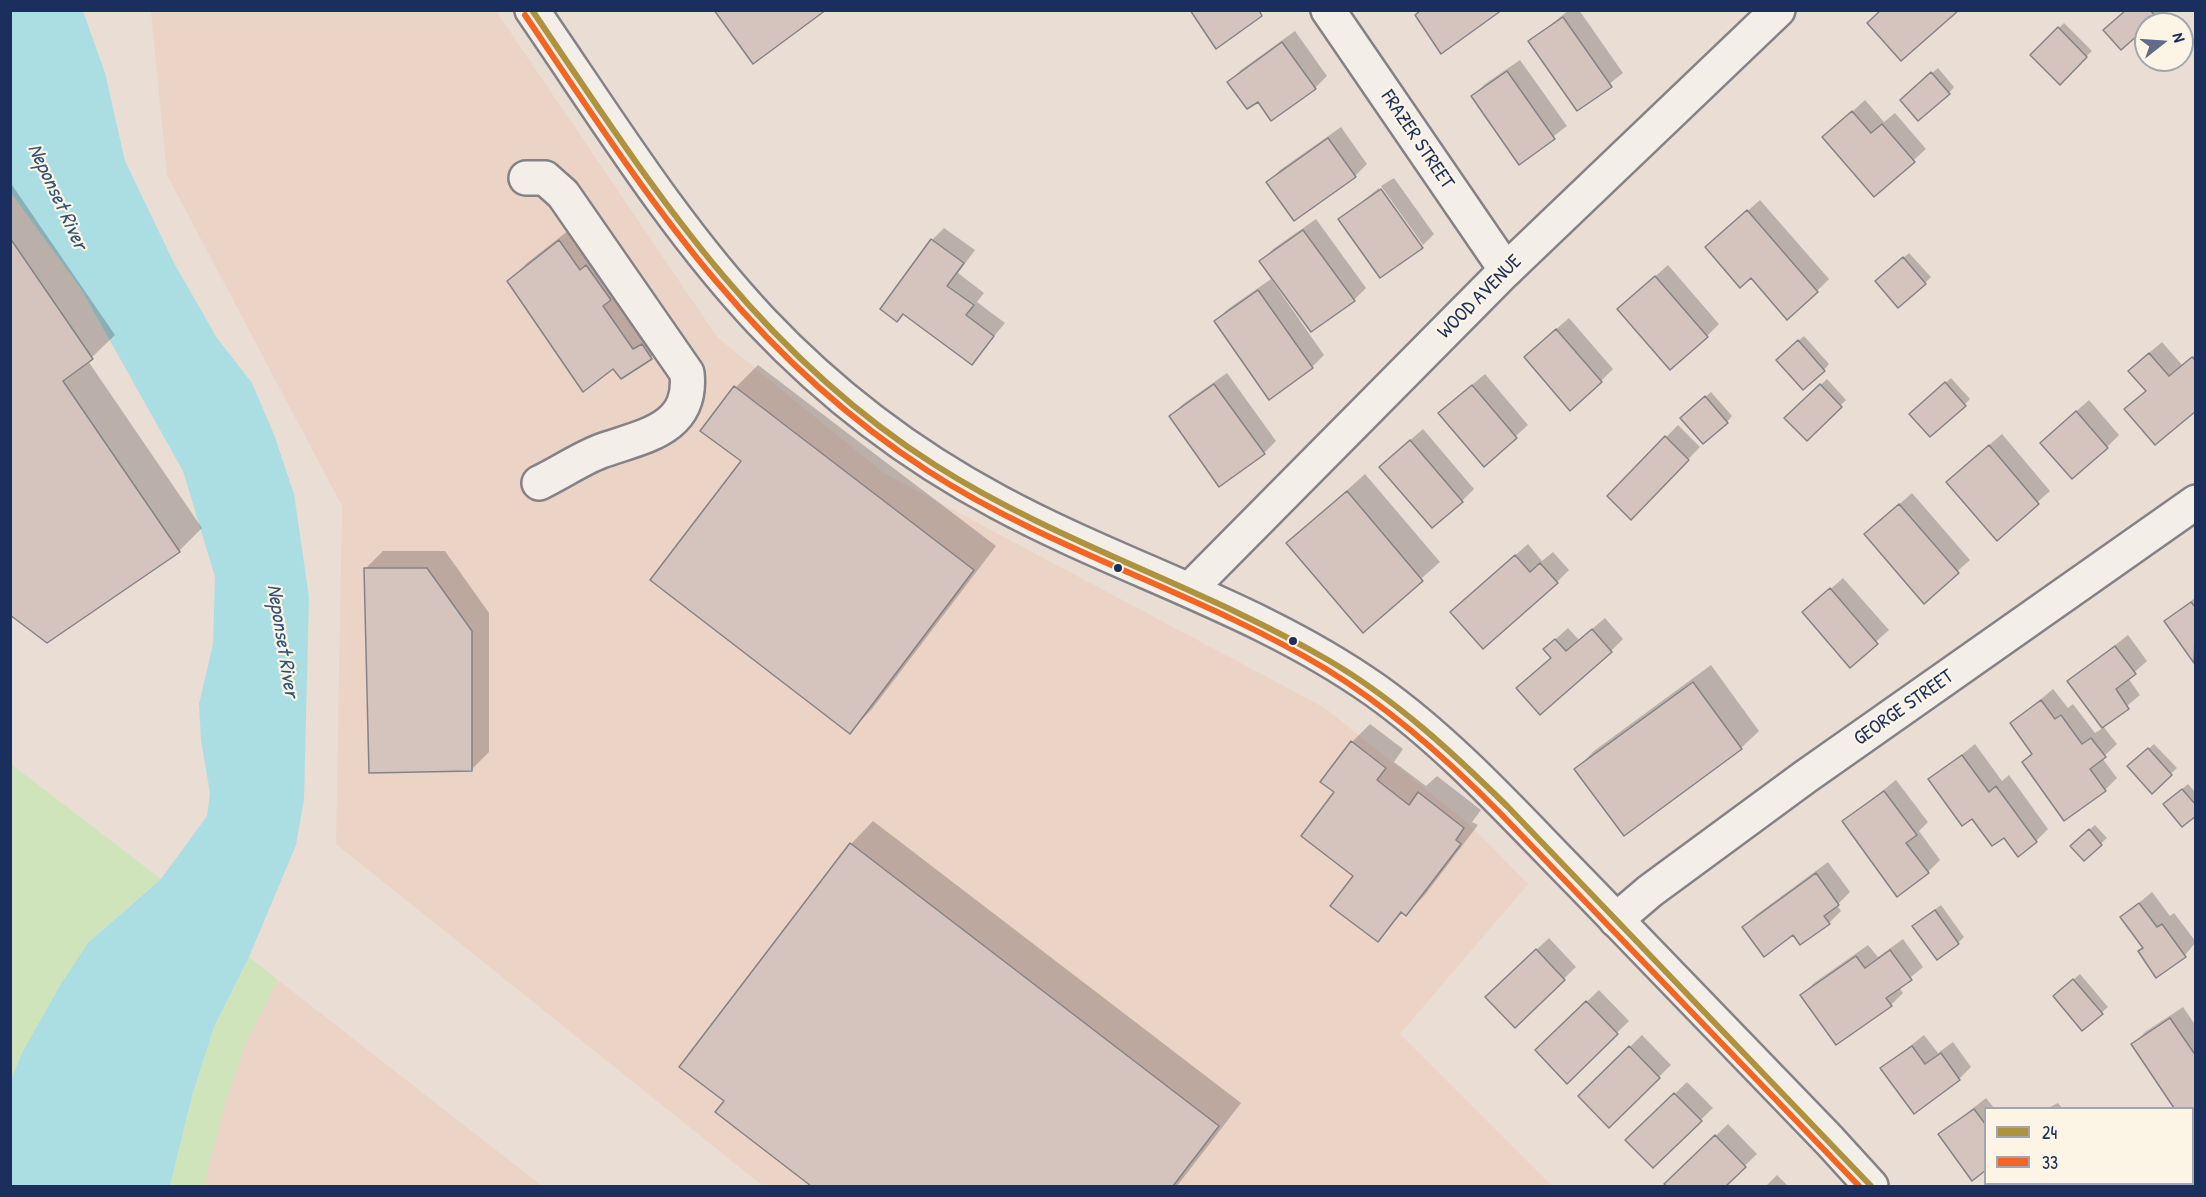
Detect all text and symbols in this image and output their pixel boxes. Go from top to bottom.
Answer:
north arrow [2134,12,2194,72]
text: N [2168,30,2191,45]
street label: FRAZER STREET [1375,86,1459,194]
water label: Neponset River [21,140,93,254]
street label: WOOD AVENUE [1433,250,1527,344]
unlabelled marker [1112,562,1124,574]
water label: Neponset River [261,583,303,699]
unlabelled marker [1287,635,1299,647]
street label: GEORGE STREET [1849,665,1959,751]
legend [1984,1107,2194,1185]
text: 24 [2042,1120,2057,1145]
text: 33 [2042,1150,2058,1175]

